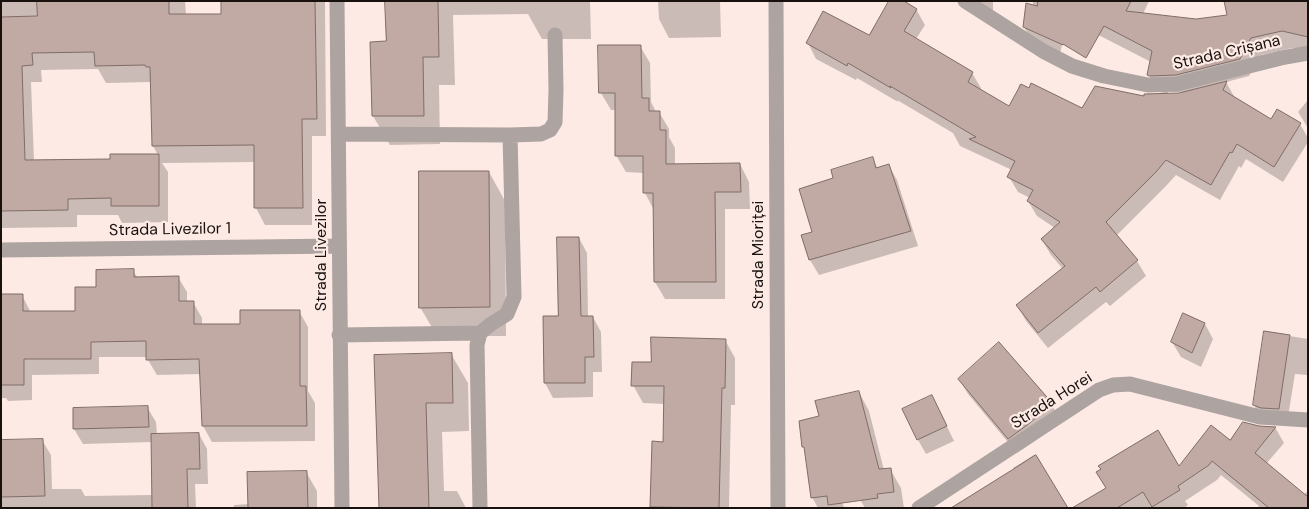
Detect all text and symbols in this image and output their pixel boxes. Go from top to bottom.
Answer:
street label: Strada Crișana [1172,31,1282,75]
street label: Strada Livezilor [312,199,332,311]
street label: Strada Mioriței [749,201,769,309]
street label: Strada Livezilor 1 [109,219,231,241]
street label: Strada Horei [1008,368,1096,434]

